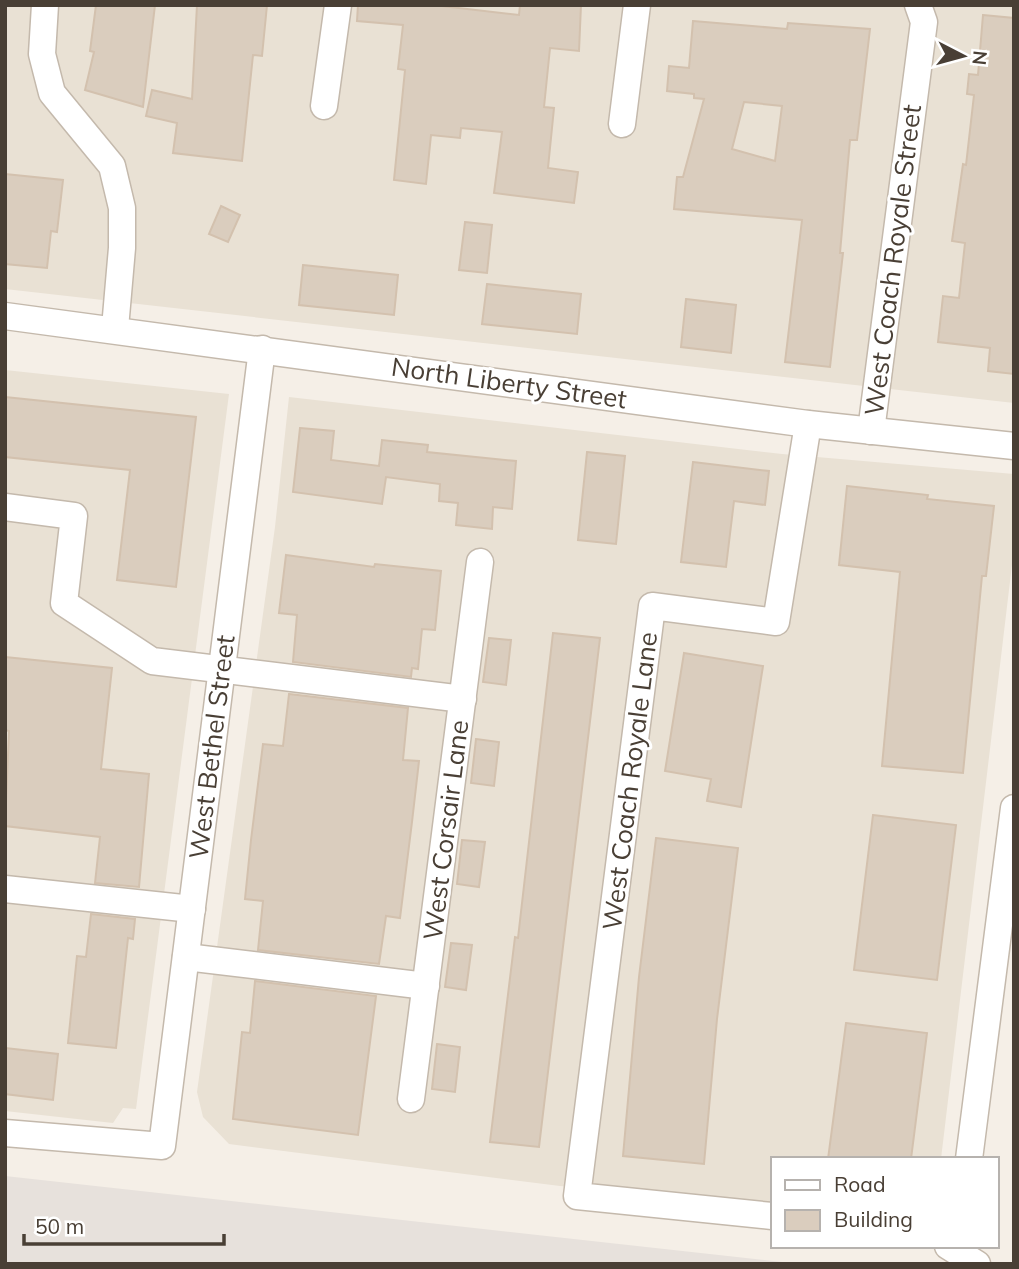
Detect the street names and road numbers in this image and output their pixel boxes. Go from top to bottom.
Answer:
street label: West Coach Royale Street [857,103,928,417]
street label: North Liberty Street [389,350,629,415]
street label: West Coach Royale Lane [595,630,664,932]
street label: West Bethel Street [181,633,242,861]
street label: West Corsair Lane [416,718,475,942]

